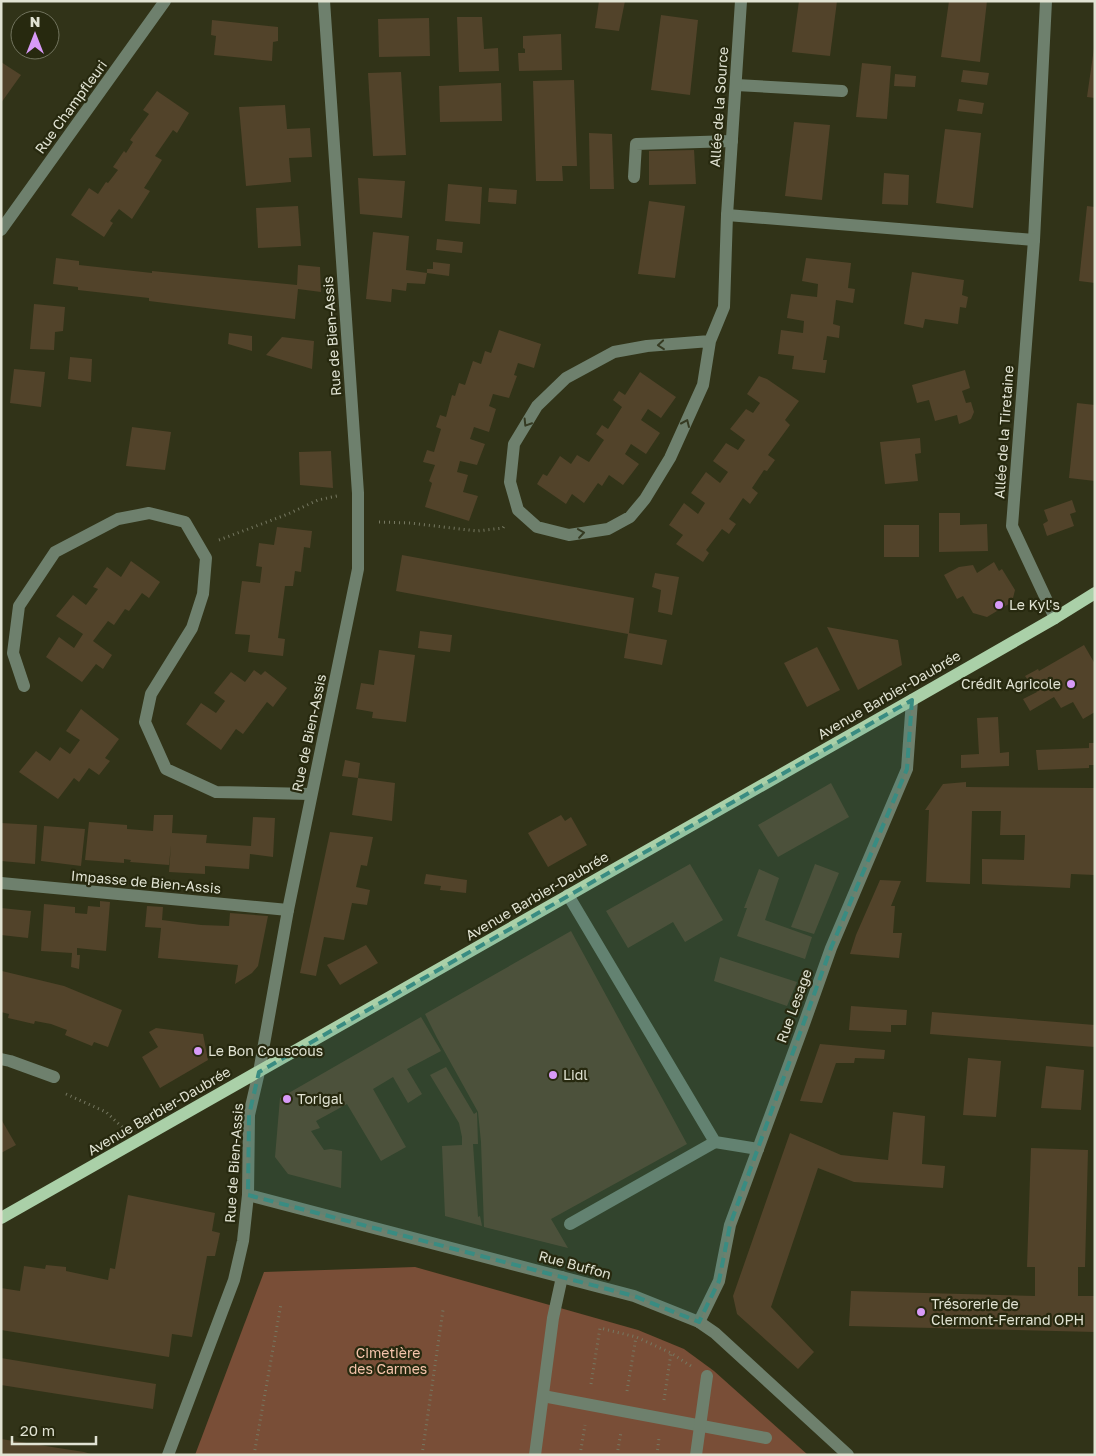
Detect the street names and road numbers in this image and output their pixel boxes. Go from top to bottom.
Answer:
street label: Allée de la Source [706,46,731,168]
street label: Rue Champfleuri [31,57,110,157]
street label: Rue de Bien-Assis [319,276,344,397]
street label: Allée de la Tiretaine [990,365,1017,499]
street label: Avenue Barbier-Daubrée [814,647,963,743]
street label: Rue de Bien-Assis [288,672,329,793]
street label: Avenue Barbier-Daubrée [462,848,611,944]
street label: Impasse de Bien-Assis [70,866,222,897]
street label: Rue Lesage [772,967,815,1045]
street label: Avenue Barbier-Daubrée [84,1063,233,1159]
street label: Rue de Bien-Assis [221,1102,246,1223]
street label: Rue Buffon [537,1247,613,1282]

